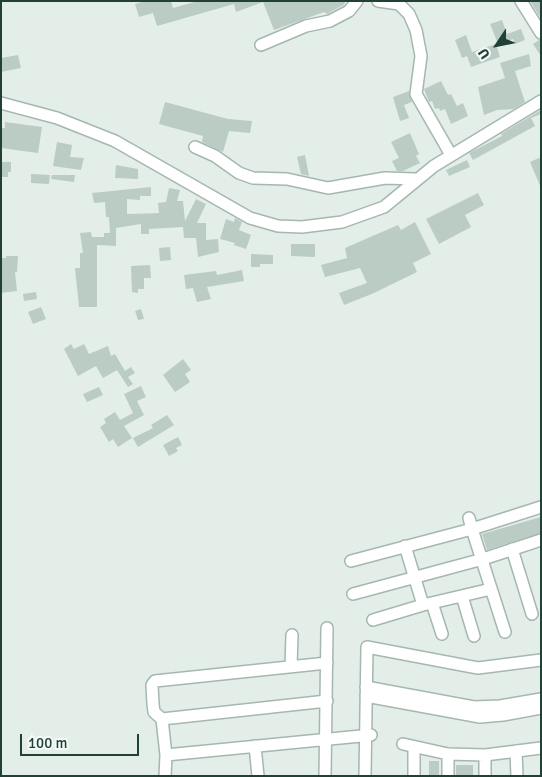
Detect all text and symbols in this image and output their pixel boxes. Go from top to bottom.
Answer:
north arrow [472,20,522,70]
text: U [474,45,494,62]
scale bar [22,724,141,756]
text: 100 m [28,734,68,752]

